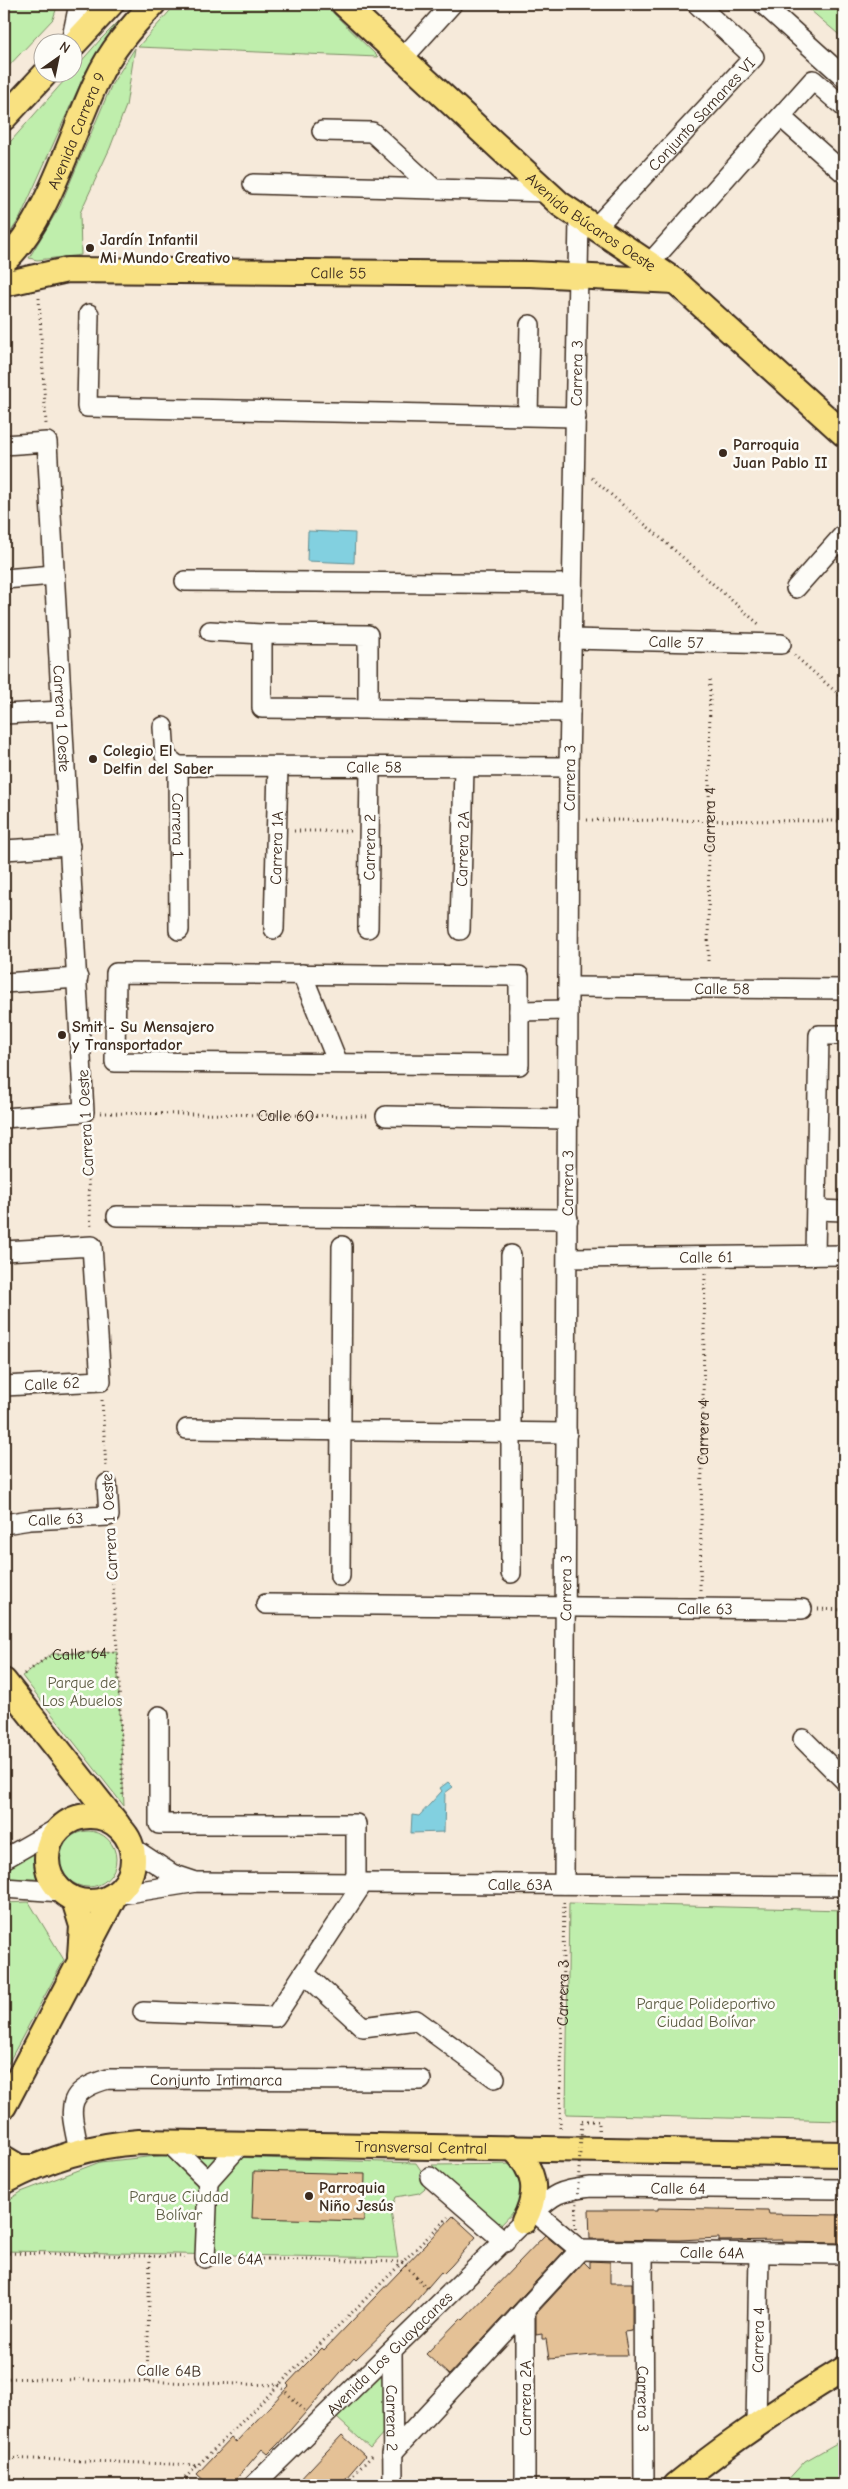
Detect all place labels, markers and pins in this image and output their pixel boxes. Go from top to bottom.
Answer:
place label: Jardín Infantil Mi Mundo Creativo [100,231,230,267]
marker: Jardín Infantil Mi Mundo Creativo [84,242,96,254]
place label: Parroquia Juan Pablo II [733,436,827,472]
marker: Parroquia Juan Pablo II [717,447,729,459]
place label: Colegio El Delfin del Saber [103,742,214,778]
marker: Colegio El Delfin del Saber [87,753,99,765]
place label: Smit - Su Mensajero y Transportador [72,1018,214,1054]
marker: Smit - Su Mensajero y Transportador [56,1029,68,1041]
place label: Parroquia Niño Jesús [319,2179,393,2215]
marker: Parroquia Niño Jesús [303,2190,315,2202]

